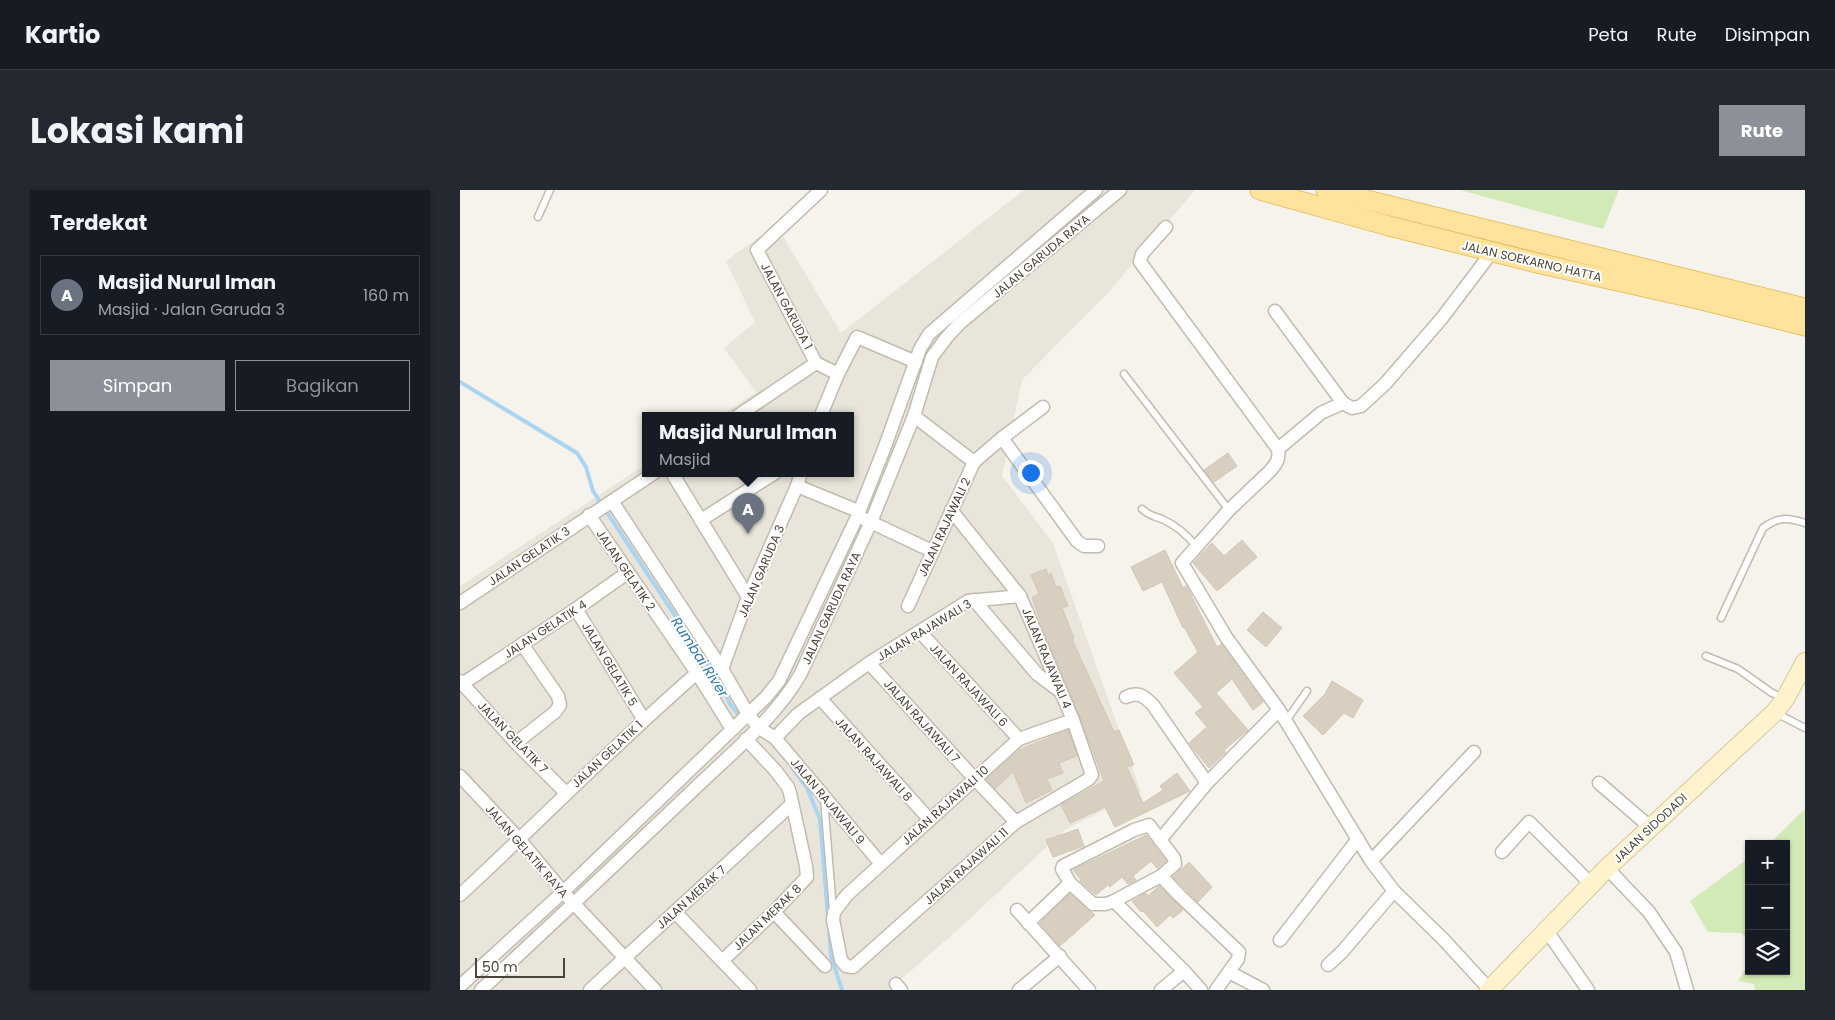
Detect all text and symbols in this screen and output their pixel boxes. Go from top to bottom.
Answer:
text: Kartio [25,18,100,51]
text: Peta [1588,22,1628,47]
text: Rute [1656,22,1697,47]
text: Disimpan [1725,22,1810,47]
button: Rute [1719,105,1805,156]
text: Lokasi kami [30,106,244,155]
text: Terdekat [50,208,147,237]
street label: JALAN GARUDA RAYA [989,210,1093,302]
street label: JALAN SOEKARNO HATTA [1460,237,1604,285]
street label: JALAN GARUDA 1 [757,260,817,352]
text: Masjid Nurul Iman [98,269,276,296]
text: A [61,284,73,307]
text: 160 m [363,284,409,307]
text: Masjid · Jalan Garuda 3 [98,298,285,321]
button: Simpan [50,360,225,411]
button: Bagikan [235,360,410,411]
popup [642,412,854,477]
text: Masjid Nurul Iman [659,419,837,446]
text: Masjid [659,448,711,471]
your location [1018,460,1044,486]
street label: JALAN RAJAWALI 2 [914,475,974,579]
pin: A [732,493,764,534]
street label: JALAN GELATIK 3 [485,522,573,590]
street label: JALAN GARUDA 3 [734,522,788,620]
street label: JALAN GELATIK 2 [592,526,660,614]
street label: JALAN GARUDA RAYA [797,549,865,667]
street label: JALAN RAJAWALI 3 [874,595,974,665]
street label: JALAN GELATIK 4 [500,596,590,662]
street label: JALAN RAJAWALI 4 [1018,605,1076,711]
water label: Rumbai River [667,613,734,702]
street label: JALAN GELATIK 5 [578,619,642,709]
street label: JALAN RAJAWALI 6 [926,640,1012,730]
street label: JALAN RAJAWALI 7 [880,676,964,767]
street label: JALAN GELATIK 7 [474,697,552,777]
street label: JALAN RAJAWALI 8 [832,713,916,805]
street label: JALAN GELATIK 1 [568,716,646,792]
street label: JALAN RAJAWALI 9 [787,754,869,848]
street label: JALAN RAJAWALI 10 [898,761,992,849]
street label: JALAN SIDODADI [1609,789,1691,867]
street label: JALAN GELATIK RAYA [482,801,572,901]
street label: JALAN RAJAWALI 11 [920,824,1012,908]
map controls [1745,840,1790,975]
button: + [1745,840,1790,885]
street label: JALAN MERAK 7 [653,861,730,933]
street label: JALAN MERAK 8 [729,880,805,954]
button: − [1745,885,1790,930]
button: layers [1745,930,1790,975]
scale bar [475,955,565,978]
text: 50 m [482,957,518,977]

